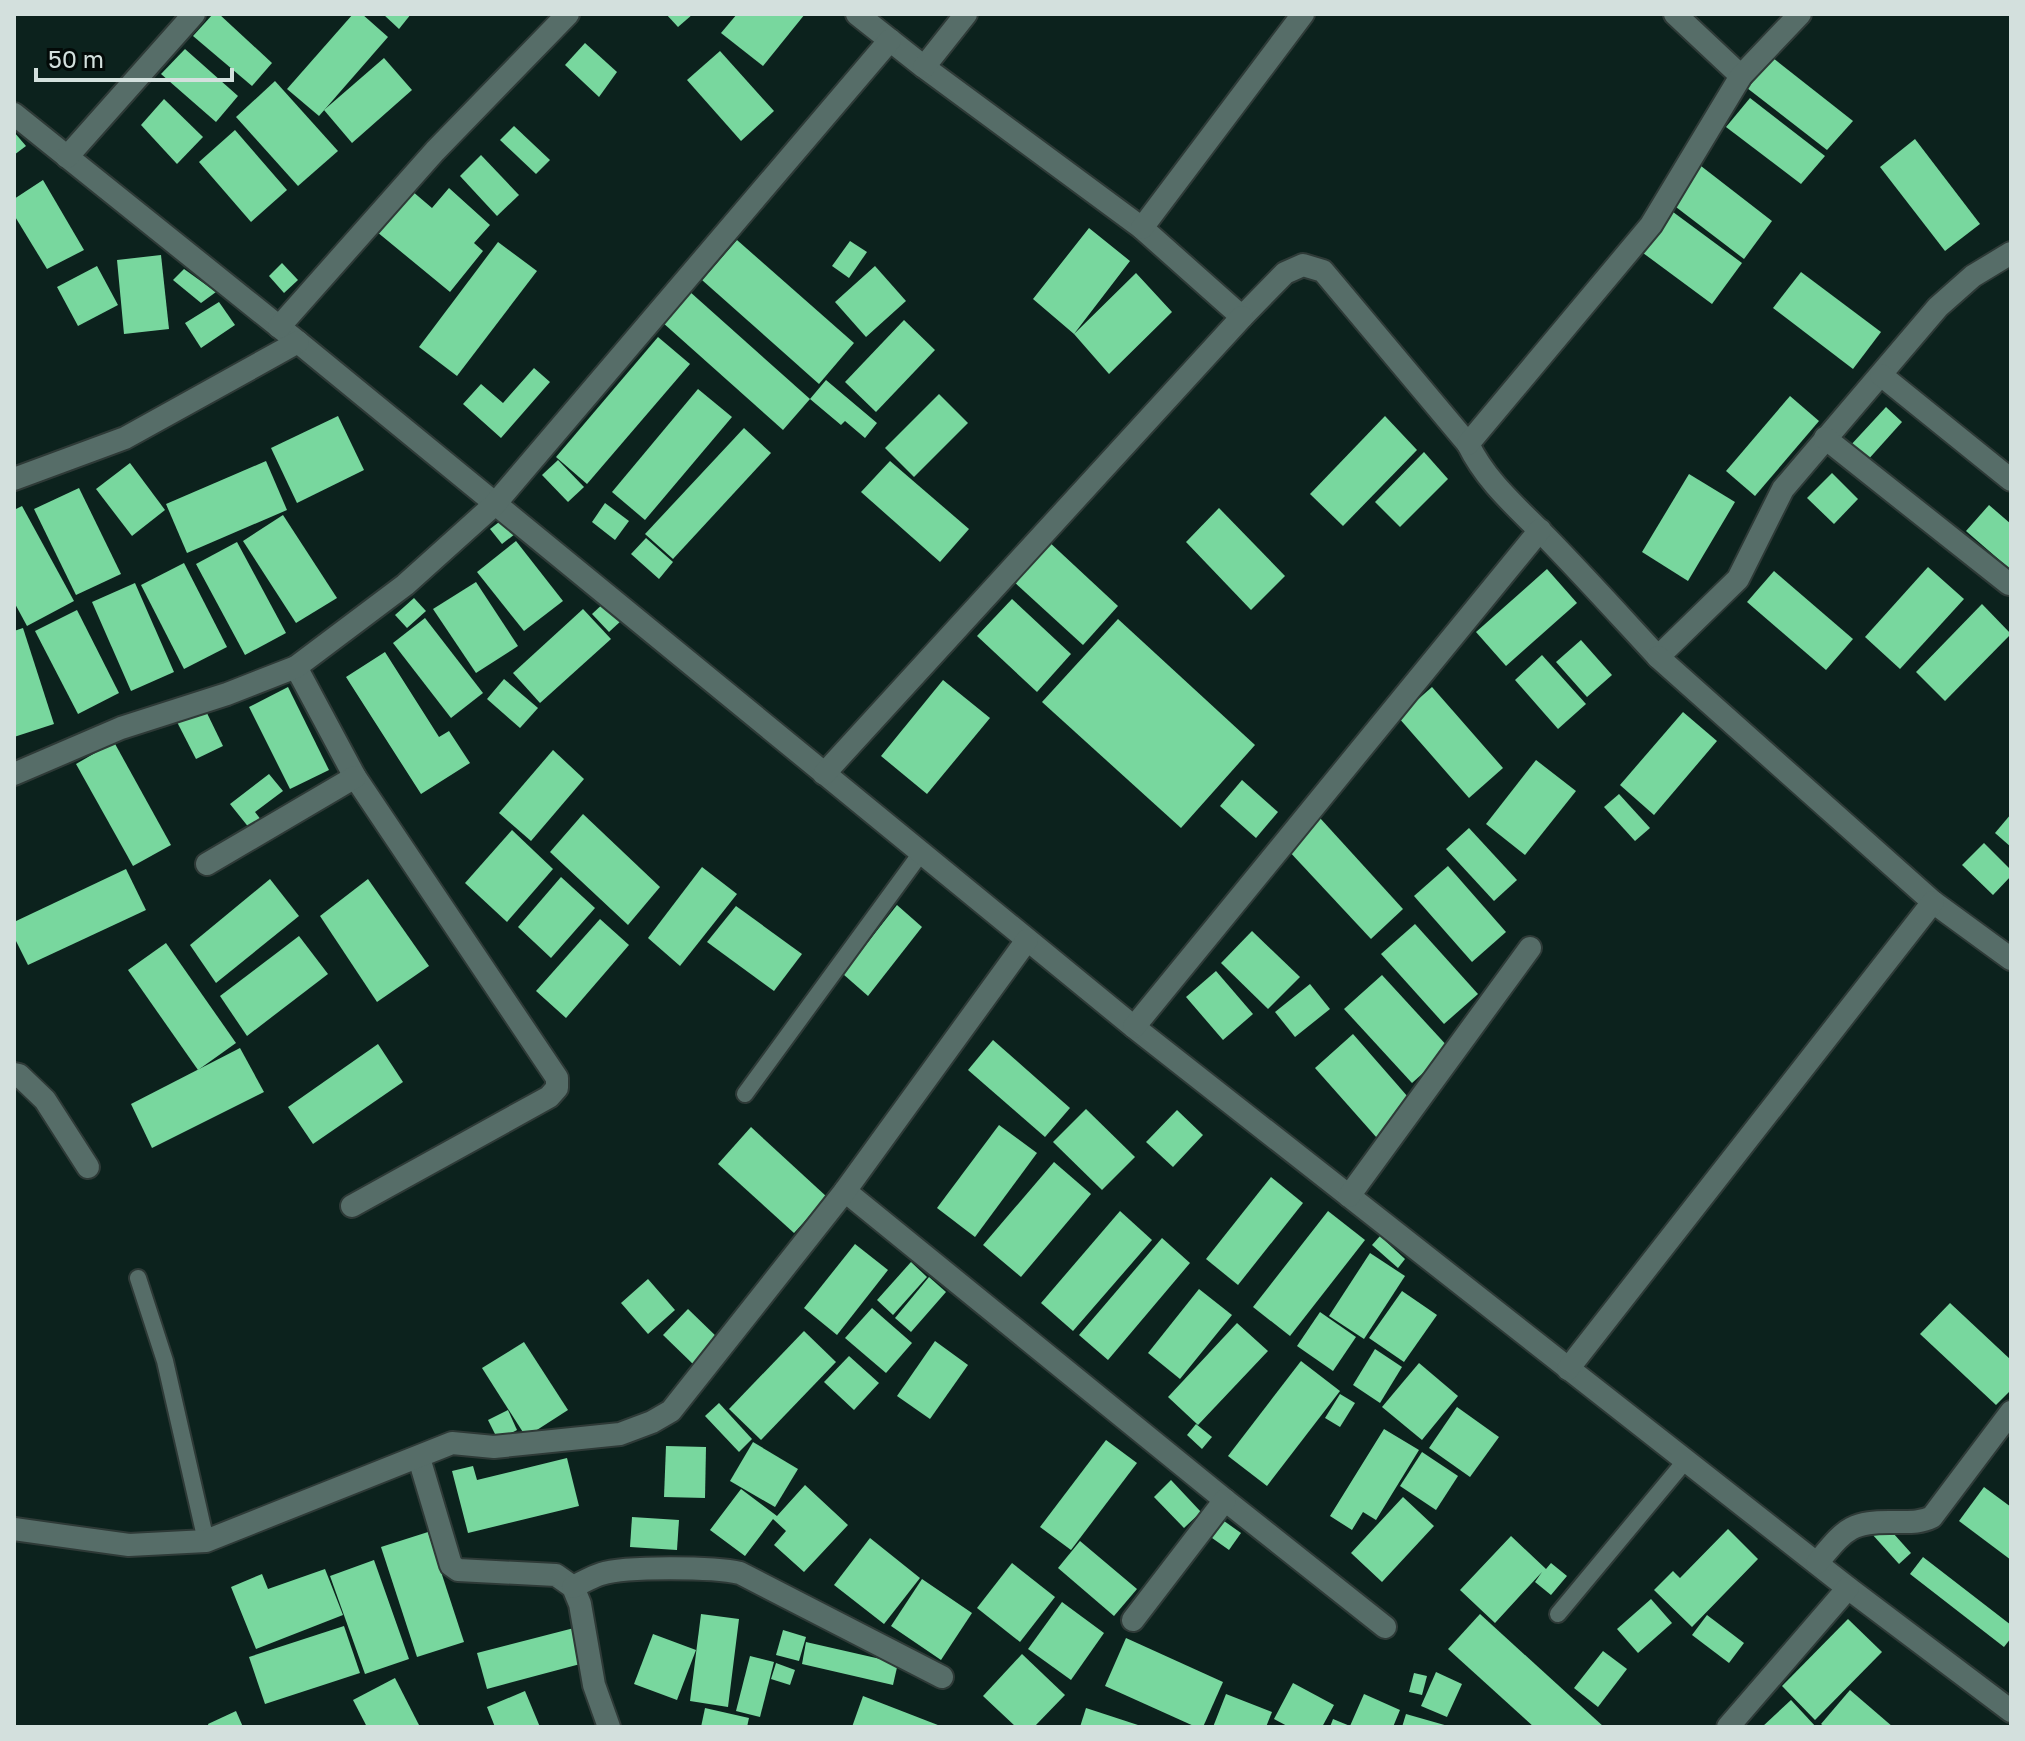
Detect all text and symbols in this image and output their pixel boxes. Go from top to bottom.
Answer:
scale bar [36,32,232,82]
text: 50 m [48,44,104,73]

